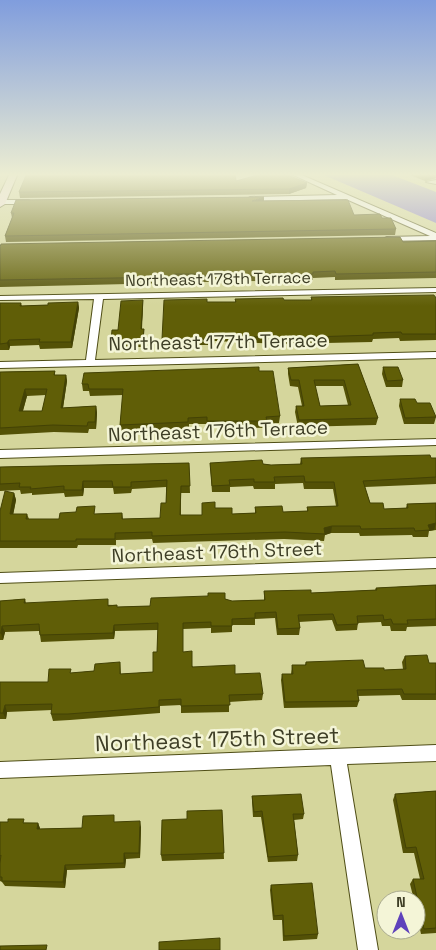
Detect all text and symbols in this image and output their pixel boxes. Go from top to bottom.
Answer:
street label: Northeast 178th Terrace [125,267,311,291]
street label: Northeast 177th Terrace [108,328,328,356]
street label: Northeast 176th Terrace [108,415,328,447]
street label: Northeast 176th Street [111,536,323,568]
street label: Northeast 175th Street [95,721,339,757]
north arrow [376,890,426,940]
text: N [396,893,406,911]

